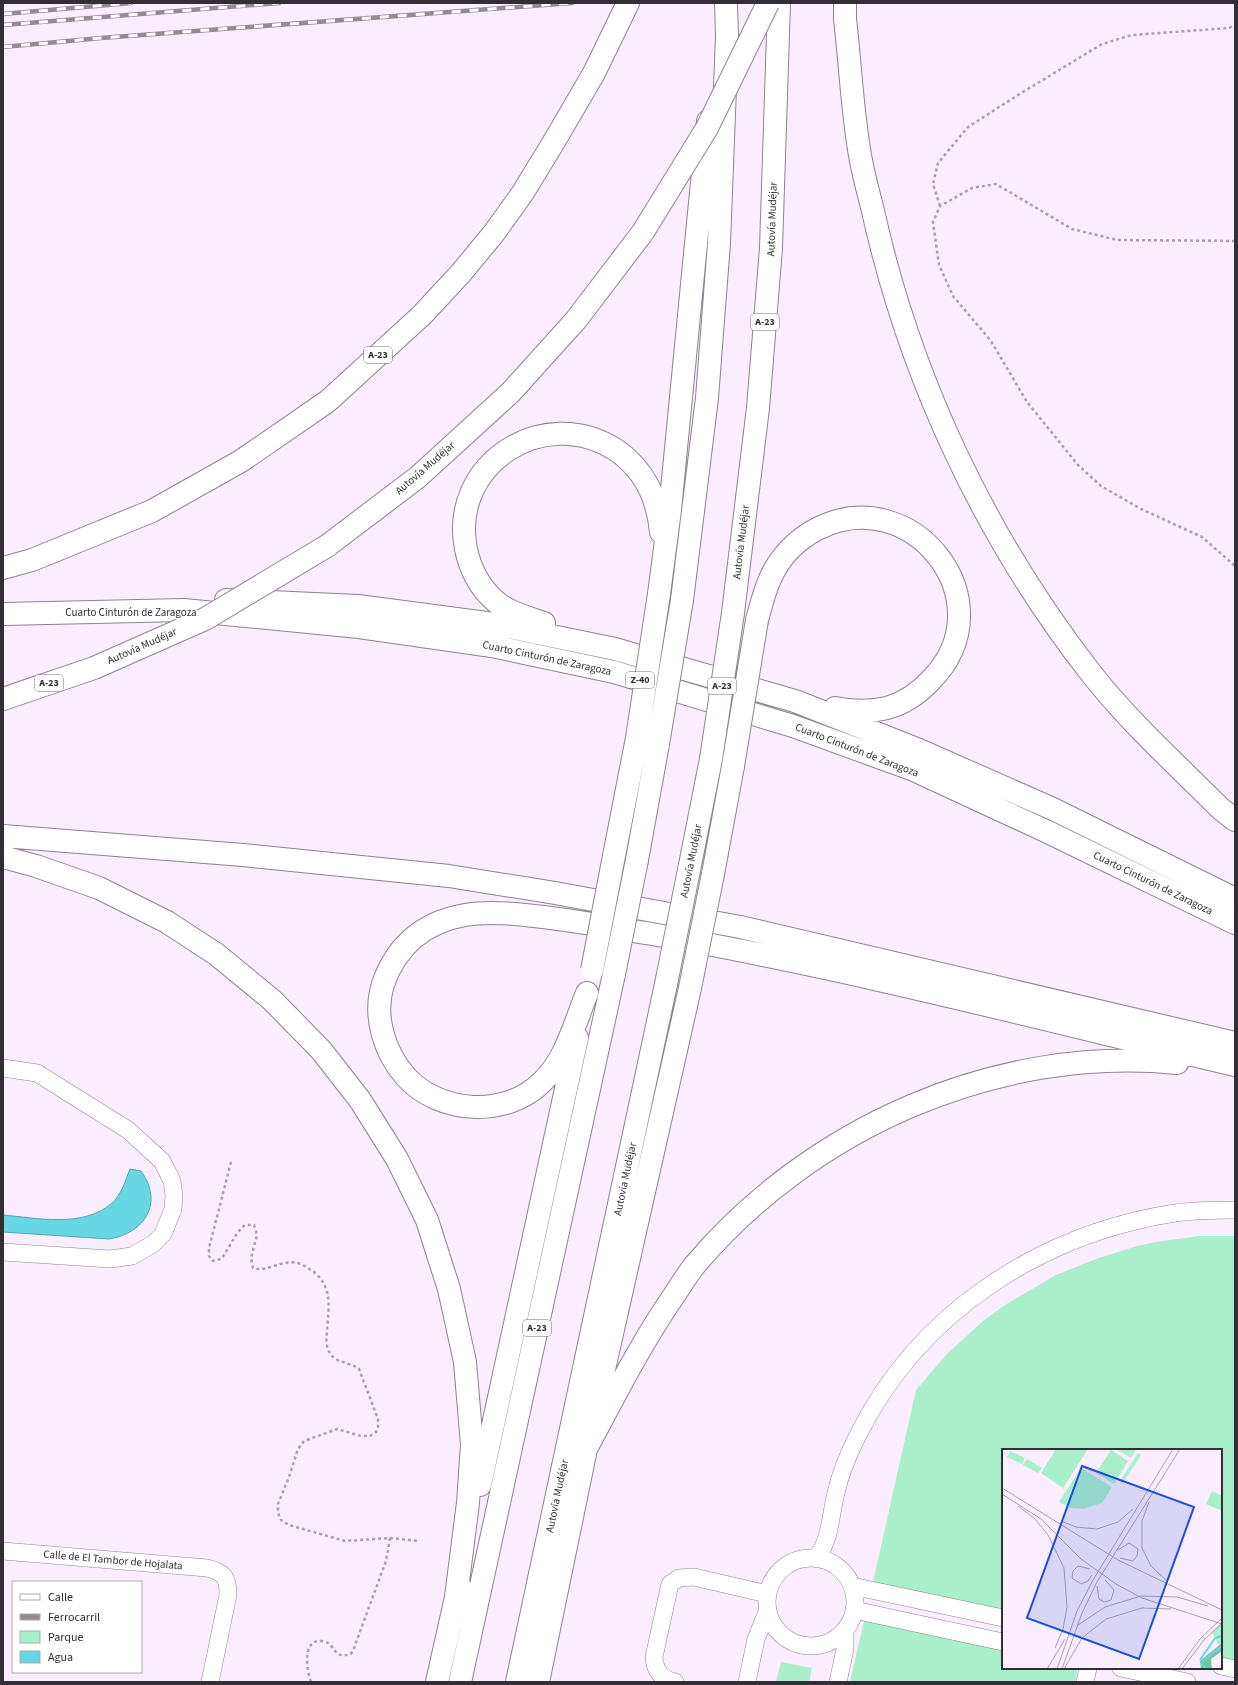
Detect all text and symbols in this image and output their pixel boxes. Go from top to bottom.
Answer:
street label: Autovía Mudéjar [763,181,781,257]
road number: A-23 [751,314,779,330]
road number: A-23 [364,347,392,363]
street label: Autovía Mudéjar [392,438,458,498]
street label: Autovía Mudéjar [729,504,753,580]
street label: Cuarto Cinturón de Zaragoza [65,605,197,620]
street label: Autovía Mudéjar [105,624,179,668]
street label: Cuarto Cinturón de Zaragoza [481,637,613,679]
road number: Z-40 [626,672,654,688]
road number: A-23 [35,675,63,691]
road number: A-23 [708,678,736,694]
street label: Cuarto Cinturón de Zaragoza [793,719,921,781]
street label: Autovía Mudéjar [677,823,706,899]
street label: Cuarto Cinturón de Zaragoza [1091,847,1215,919]
street label: Autovía Mudéjar [610,1141,640,1217]
road number: A-23 [523,1320,551,1336]
inset map [1002,1449,1222,1669]
street label: Autovía Mudéjar [542,1458,572,1534]
street label: Calle de El Tambor de Hojalata [43,1546,183,1574]
legend [12,1581,142,1673]
text: Calle [48,1589,73,1606]
text: Ferrocarril [48,1609,100,1626]
text: Parque [48,1629,84,1646]
text: Agua [48,1649,73,1666]

